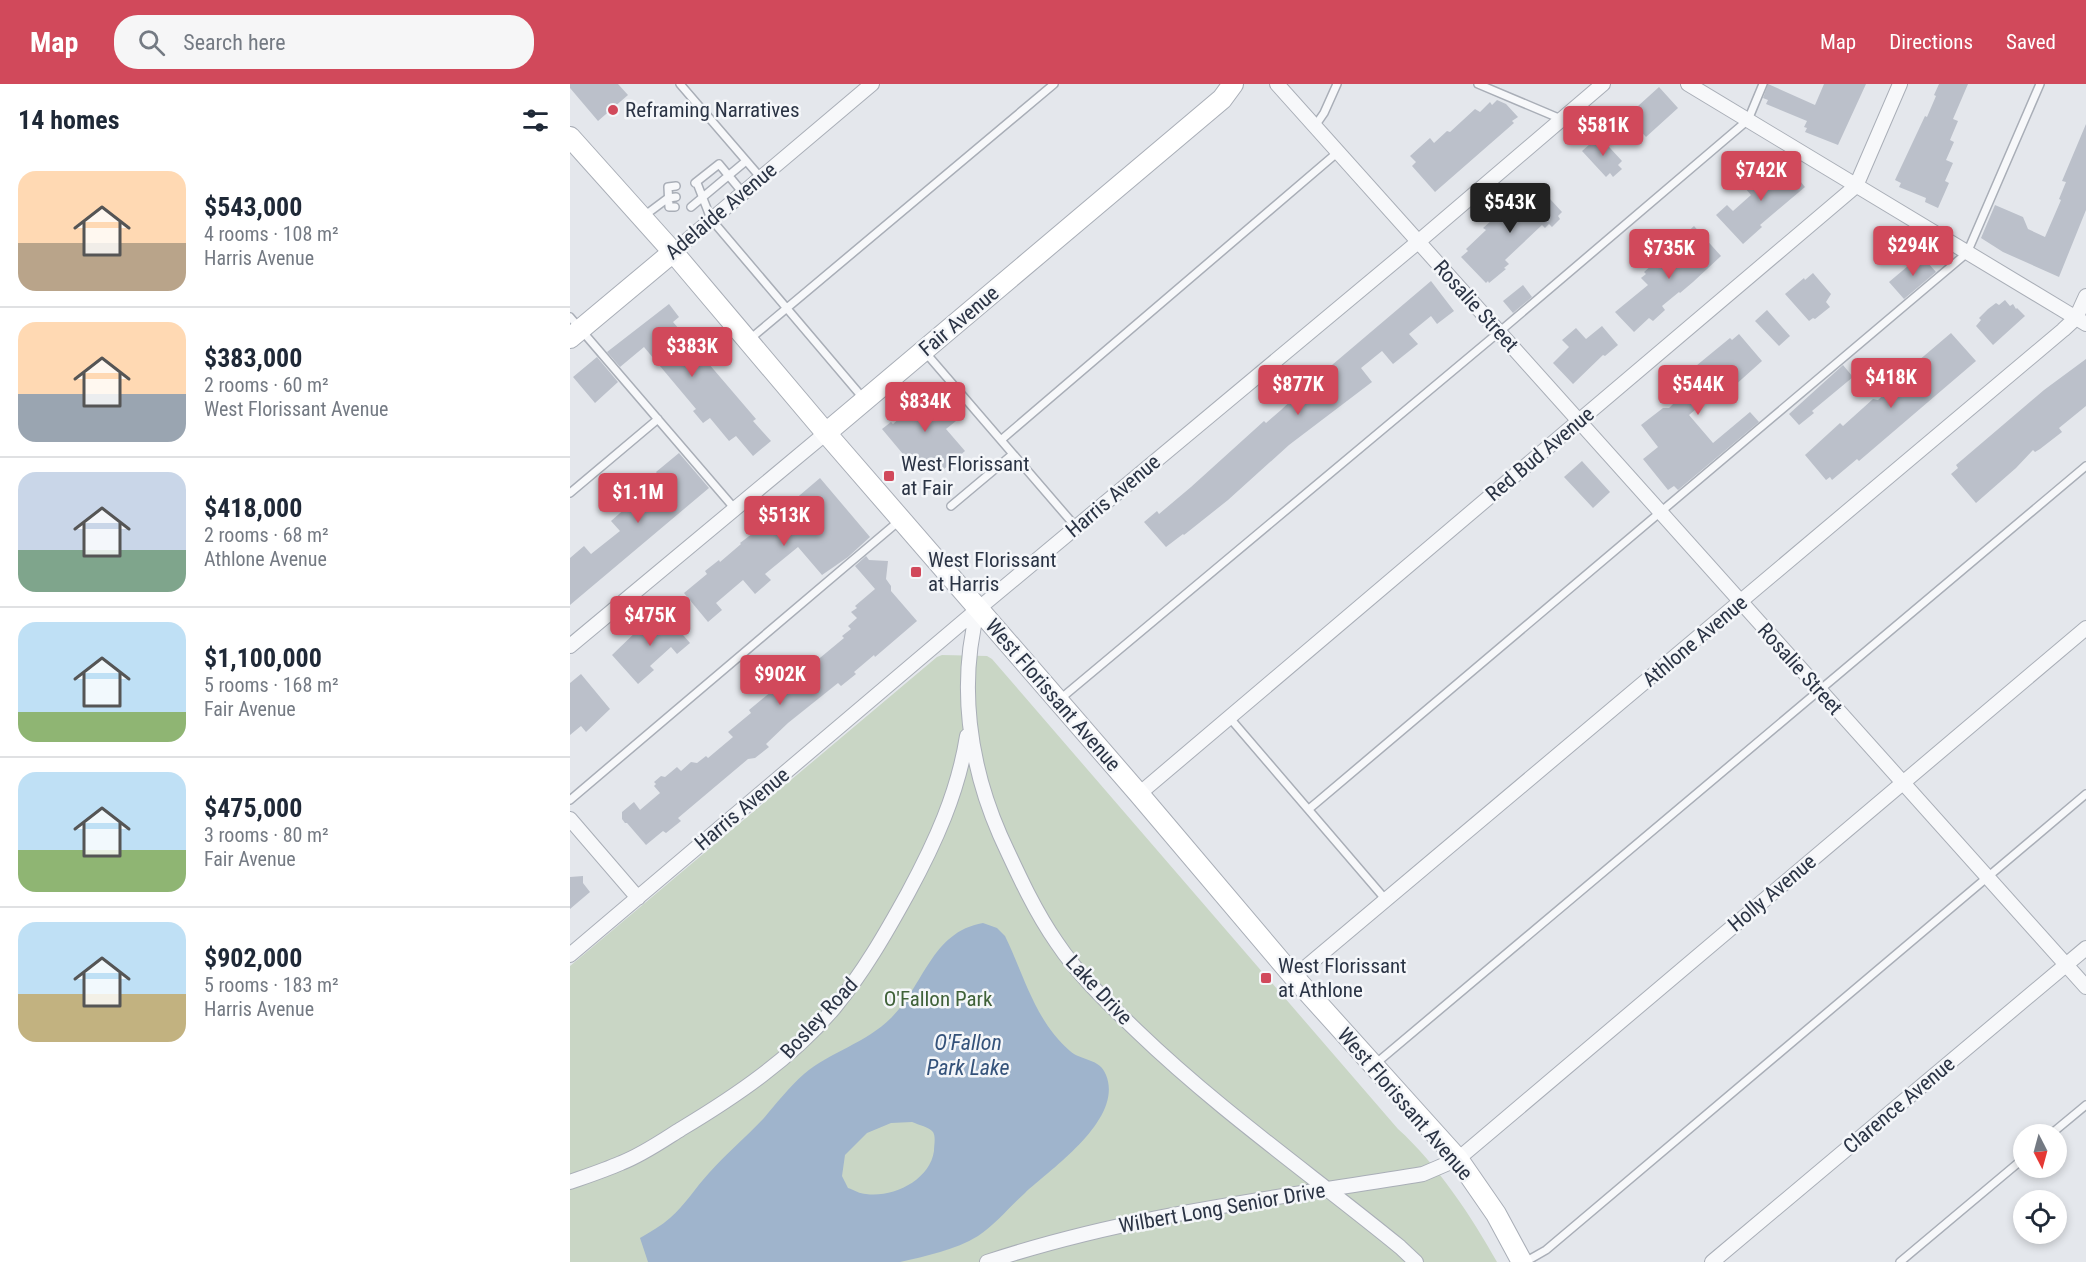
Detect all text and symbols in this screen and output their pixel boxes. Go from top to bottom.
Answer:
search box [114,15,534,69]
text: Map [30,26,78,59]
icon: search [135,26,168,59]
text: Search here [183,30,286,55]
text: Map [1820,30,1856,54]
text: Directions [1889,30,1973,54]
text: Saved [2006,30,2056,54]
place label: Reframing Narratives [625,98,799,122]
marker: Reframing Narratives [606,103,620,117]
icon: filters [519,104,552,137]
text: 14 homes [18,105,120,135]
pin: $581K [1561,106,1645,157]
text: $581K [1577,113,1629,137]
pin: $742K [1719,151,1803,202]
street label: Adelaide Avenue [661,157,782,264]
text: $742K [1735,158,1787,182]
pin: $543K [1468,183,1552,234]
text: $543K [1484,190,1536,214]
text: $543,000 [204,192,302,222]
icon: home [66,195,138,267]
text: 4 rooms · 108 m² [204,222,339,246]
pin: $294K [1871,226,1955,277]
pin: $735K [1627,229,1711,280]
text: $294K [1887,233,1939,257]
text: $735K [1643,236,1695,260]
text: Harris Avenue [204,246,314,270]
street label: Rosalie Street [1429,255,1523,357]
street label: Fair Avenue [914,281,1004,361]
pin: $383K [650,327,734,378]
text: $383K [666,334,718,358]
text: $383,000 [204,343,302,373]
icon: home [66,346,138,418]
pin: $418K [1849,358,1933,409]
pin: $877K [1256,365,1340,416]
pin: $544K [1656,365,1740,416]
text: $418K [1865,365,1917,389]
text: $877K [1272,372,1324,396]
text: $544K [1672,372,1724,396]
text: 2 rooms · 60 m² [204,373,329,397]
pin: $834K [883,382,967,433]
text: $834K [899,389,951,413]
text: West Florissant Avenue [204,397,388,421]
street label: Red Bud Avenue [1481,402,1599,506]
street label: Harris Avenue [1061,450,1165,542]
place label: West Florissant at Fair [901,452,1029,500]
marker: West Florissant at Fair [882,469,896,483]
pin: $1.1M [596,473,680,524]
text: $1.1M [612,480,664,504]
text: $418,000 [204,493,302,523]
icon: home [66,496,138,568]
pin: $513K [742,496,826,547]
text: $513K [758,503,810,527]
text: 2 rooms · 68 m² [204,523,329,547]
text: Athlone Avenue [204,547,327,571]
place label: West Florissant at Harris [928,548,1056,596]
marker: West Florissant at Harris [909,565,923,579]
street label: Athlone Avenue [1638,590,1752,692]
pin: $475K [608,596,692,647]
text: $475K [624,603,676,627]
street label: West Florissant Avenue [980,614,1126,776]
street label: Rosalie Street [1753,618,1847,720]
text: $1,100,000 [204,643,322,673]
icon: home [66,646,138,718]
pin: $902K [738,655,822,706]
text: $902K [754,662,806,686]
text: 5 rooms · 168 m² [204,673,339,697]
text: Fair Avenue [204,697,296,721]
street label: Harris Avenue [690,763,794,855]
text: $475,000 [204,793,302,823]
icon: home [66,796,138,868]
text: 3 rooms · 80 m² [204,823,329,847]
text: Fair Avenue [204,847,296,871]
street label: Holly Avenue [1723,849,1821,937]
text: $902,000 [204,943,302,973]
icon: home [66,946,138,1018]
street label: Lake Drive [1061,950,1137,1030]
place label: West Florissant at Athlone [1278,954,1406,1002]
marker: West Florissant at Athlone [1259,971,1273,985]
text: 5 rooms · 183 m² [204,973,339,997]
street label: Bosley Road [775,973,863,1063]
park label: O'Fallon Park [884,987,993,1011]
text: Harris Avenue [204,997,314,1021]
street label: West Florissant Avenue [1332,1023,1478,1185]
water label: O'Fallon Park Lake [927,1030,1009,1080]
street label: Clarence Avenue [1838,1051,1960,1158]
north arrow [2013,1124,2067,1178]
map controls [2013,1124,2067,1244]
street label: Wilbert Long Senior Drive [1117,1178,1327,1238]
button: locate [2013,1190,2067,1244]

